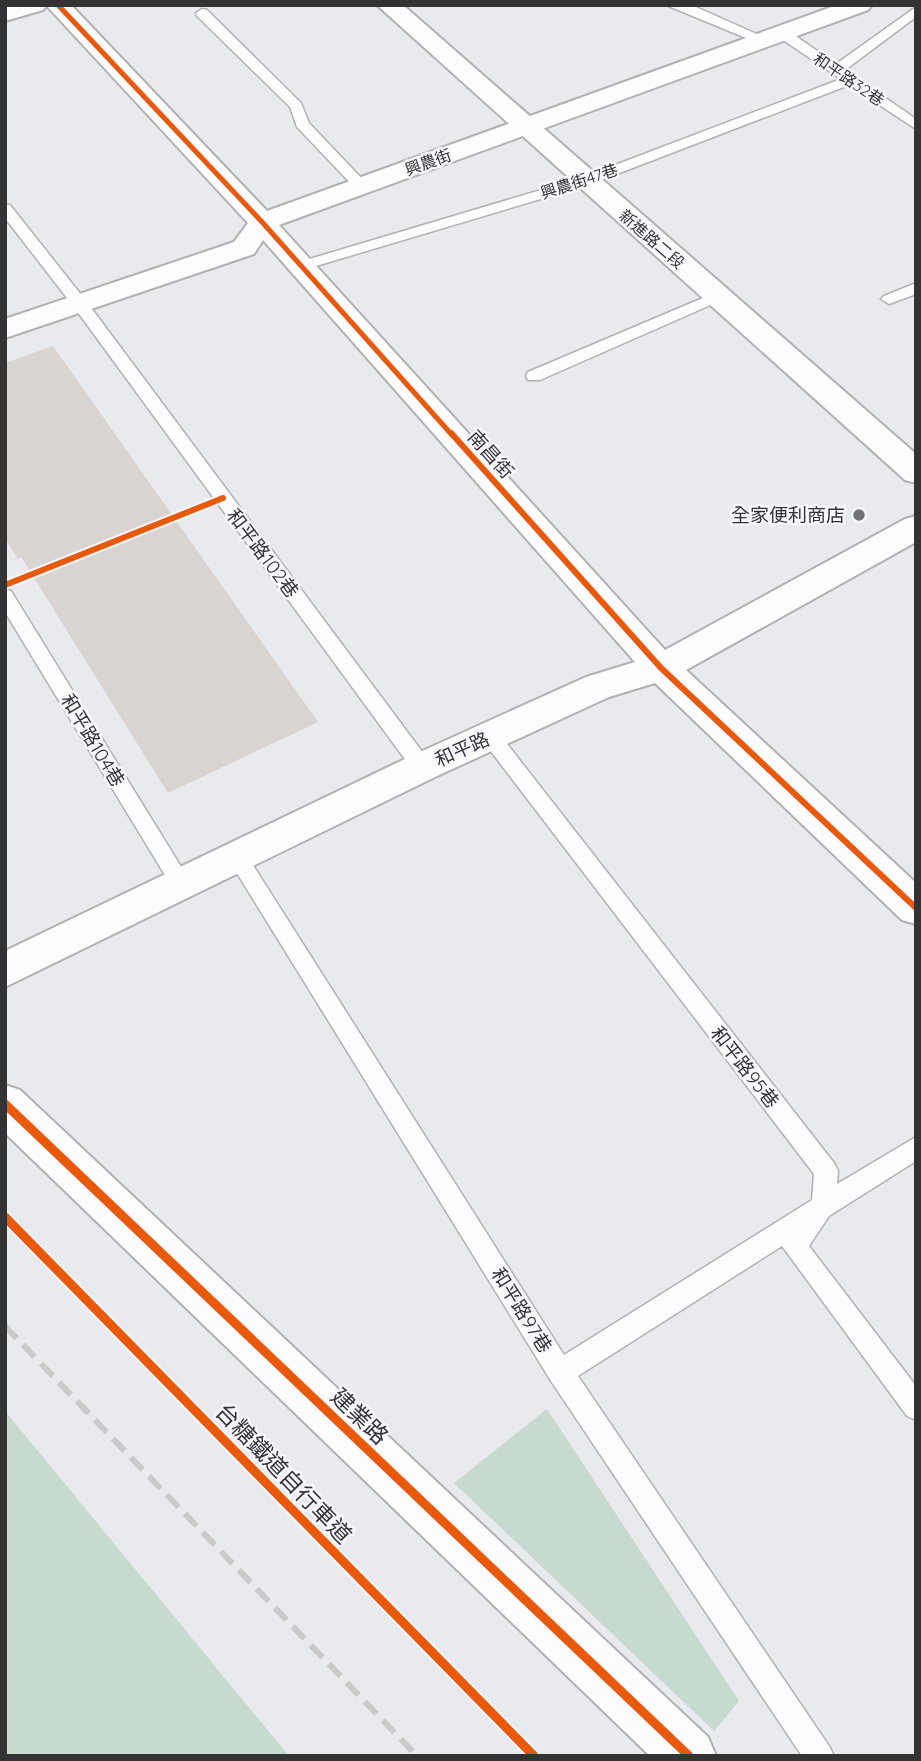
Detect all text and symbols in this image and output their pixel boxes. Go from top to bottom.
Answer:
street label: 和平路32巷 [810,48,888,110]
street label: 興農街 [402,144,454,180]
street label: 興農街47巷 [538,159,620,203]
street label: 新進路二段 [615,205,689,273]
street label: 南昌街 [463,425,519,483]
place label: 全家便利商店 [731,503,845,527]
street label: 和平路102巷 [222,504,304,602]
marker: 全家便利商店 [851,507,867,523]
street label: 和平路104巷 [56,689,130,791]
street label: 和平路 [431,726,493,772]
street label: 和平路95巷 [706,1021,784,1113]
street label: 和平路97巷 [486,1263,558,1357]
street label: 建業路 [325,1382,395,1450]
street label: 台糖鐵道自行車道 [210,1397,358,1549]

